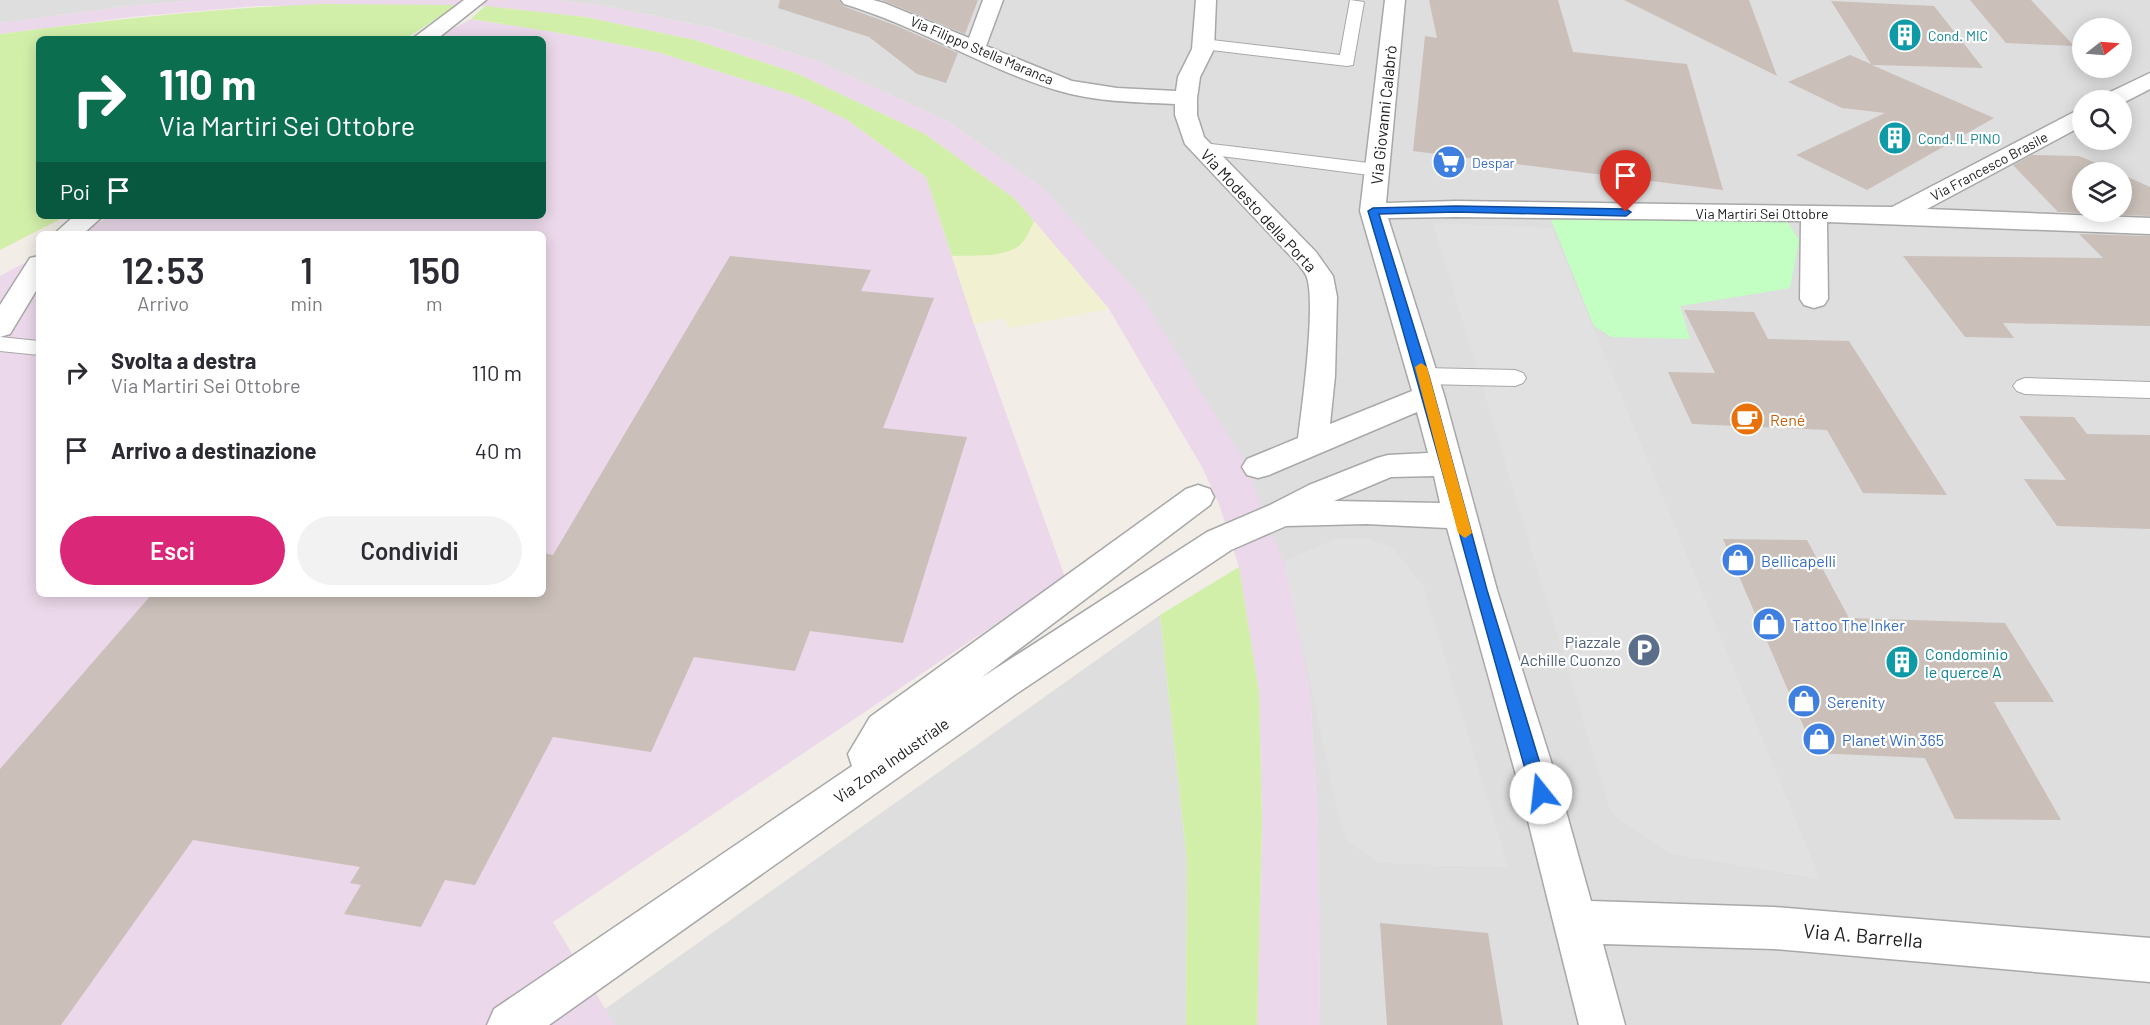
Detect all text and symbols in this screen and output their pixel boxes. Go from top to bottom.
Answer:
street label: Via Filippo Stella Maranca [908,12,1056,88]
building icon: Cond. MIC [1887,17,1923,53]
north arrow [2072,18,2132,78]
map controls [2072,18,2132,222]
place label: Cond. MIC [1928,27,1988,44]
street label: Via Giovanni Calabrò [1366,44,1400,186]
text: 110 m [159,58,256,108]
icon: right [60,60,138,138]
button: search [2072,90,2132,150]
text: Via Martiri Sei Ottobre [159,109,415,141]
building icon: Cond. IL PINO [1877,120,1913,156]
street label: Via Francesco Brasile [1928,128,2050,204]
place label: Cond. IL PINO [1918,130,2000,147]
supermarket icon: Despar [1431,144,1467,180]
street label: Via Modesto della Porta [1197,145,1321,275]
pin [1600,150,1651,212]
place label: Despar [1472,154,1515,171]
icon: arrive [1609,159,1642,192]
button: layers [2072,162,2132,222]
icon: arrive [102,174,135,207]
text: Poi [60,178,90,204]
street label: Via Martiri Sei Ottobre [1696,205,1828,222]
text: 12:53 [121,248,205,291]
text: 1 [300,248,313,291]
text: 150 [408,248,461,291]
text: Arrivo [137,291,189,315]
text: min [290,291,323,315]
text: m [426,291,443,315]
text: Svolta a destra [111,347,256,373]
icon: right [60,356,93,389]
text: 110 m [472,359,522,385]
text: Via Martiri Sei Ottobre [111,373,301,397]
cafe icon: René [1729,401,1765,437]
place label: René [1770,410,1805,429]
icon: arrive [60,434,93,467]
text: Arrivo a destinazione [111,437,317,463]
text: 40 m [475,437,522,463]
button: Esci [60,516,285,585]
button: Condividi [297,516,522,585]
shop icon: Bellicapelli [1720,542,1756,578]
place label: Bellicapelli [1761,551,1836,570]
shop icon: Tattoo The Inker [1751,606,1787,642]
place label: Tattoo The Inker [1792,615,1905,634]
place label: Piazzale Achille Cuonzo [1520,632,1621,669]
parking icon: Piazzale Achille Cuonzo [1626,632,1662,668]
building icon: Condominio le querce A [1884,644,1920,680]
place label: Condominio le querce A [1925,644,2008,681]
shop icon: Serenity [1786,683,1822,719]
place label: Serenity [1827,692,1886,711]
street label: Via Zona Industriale [830,713,952,807]
shop icon: Planet Win 365 [1801,721,1837,757]
place label: Planet Win 365 [1842,730,1944,749]
position arrow [1509,761,1573,825]
street label: Via A. Barrella [1802,918,1924,952]

